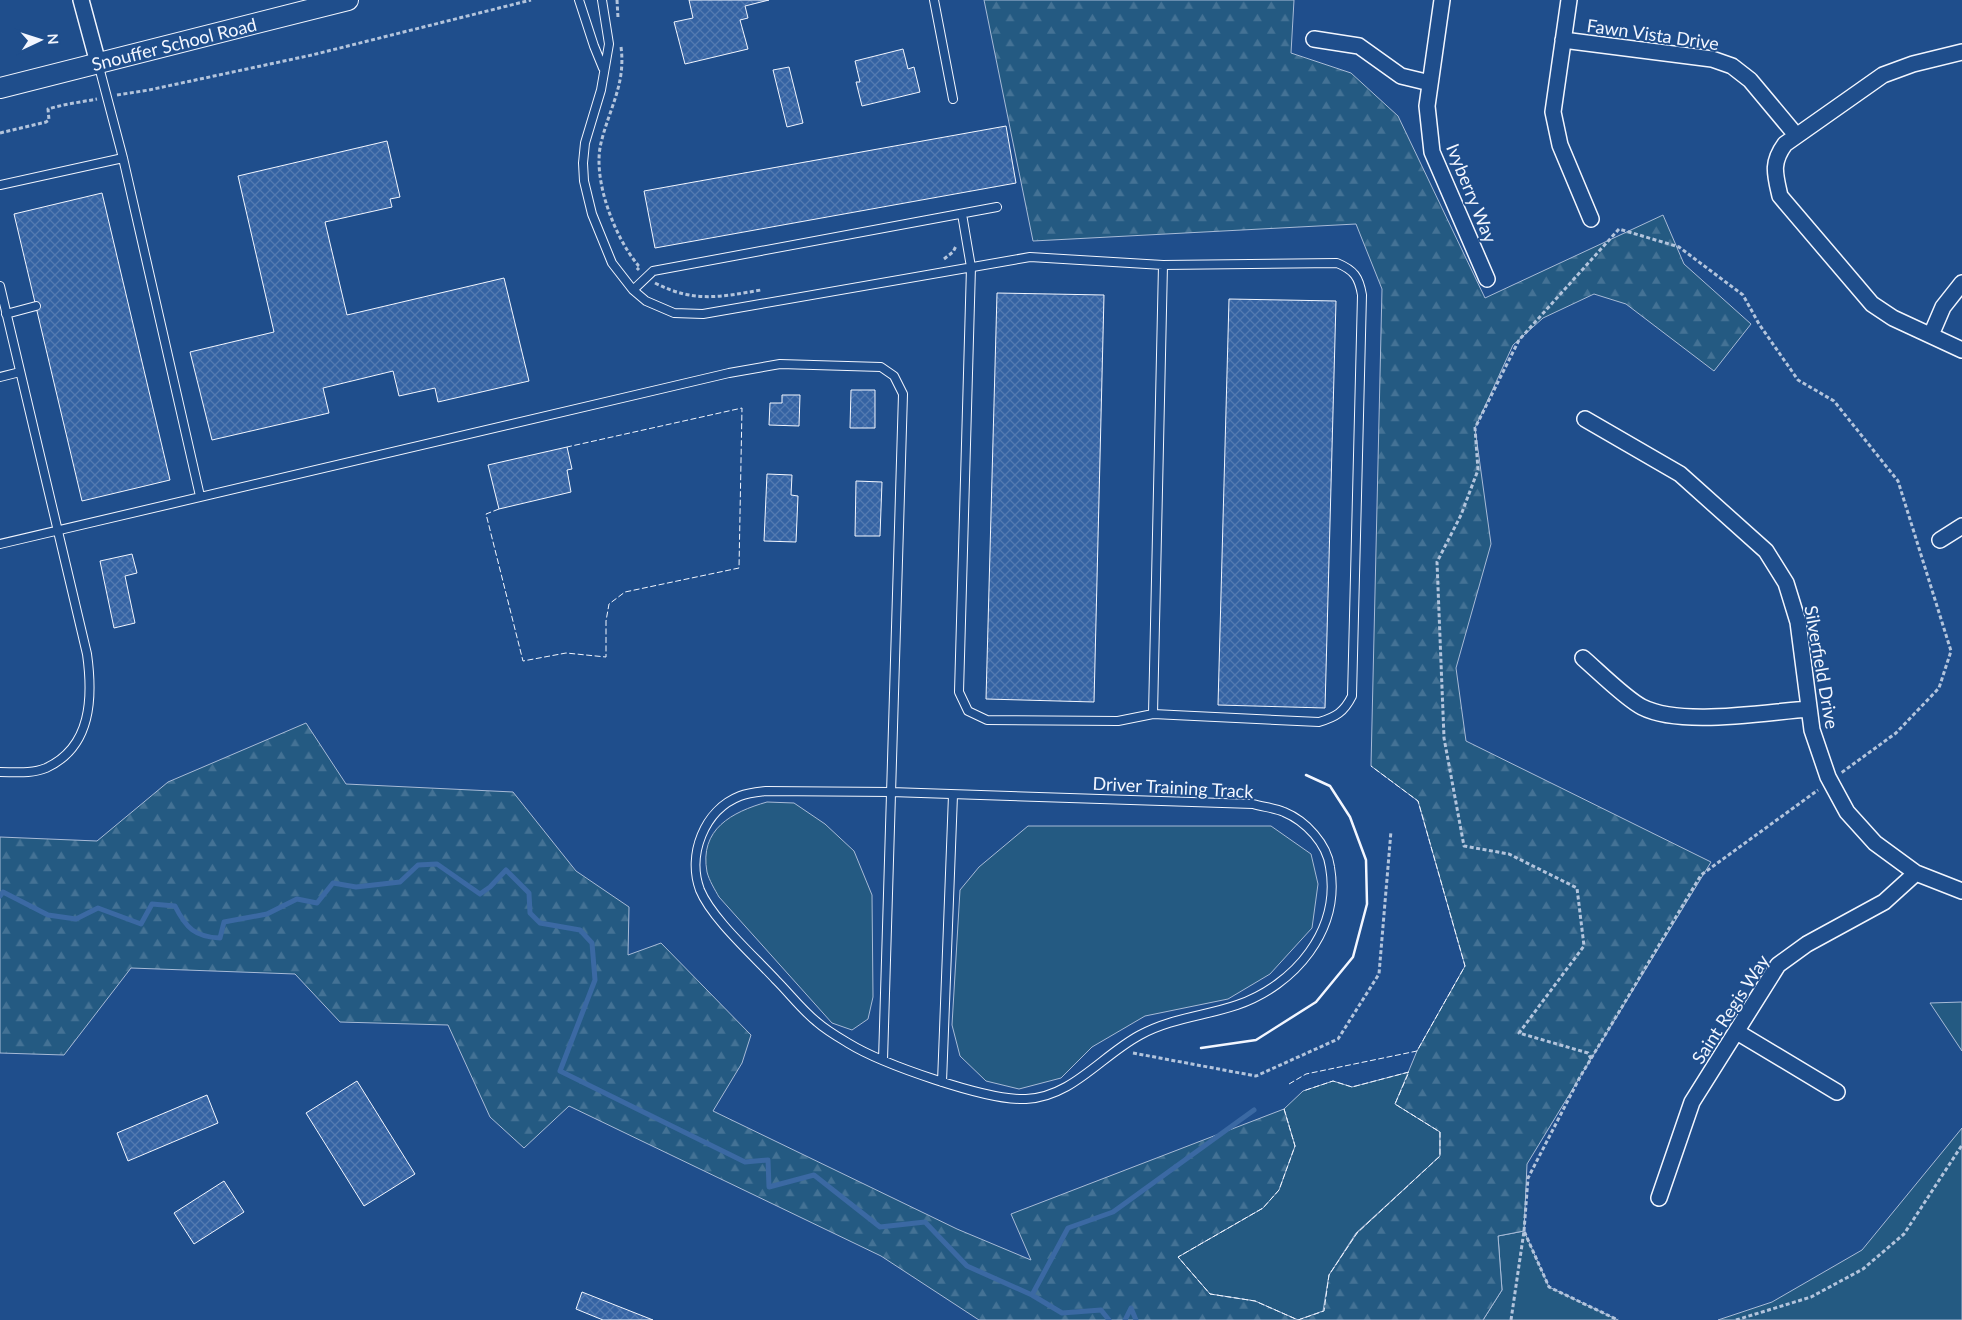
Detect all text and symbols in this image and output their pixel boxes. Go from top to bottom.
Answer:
street label: Snouffer School Road [89,13,259,75]
street label: Fawn Vista Drive [1586,14,1720,54]
north arrow [15,15,65,65]
text: N [45,33,62,45]
street label: Ivyberry Way [1442,140,1502,246]
street label: Silverfield Drive [1800,604,1844,730]
street label: Driver Training Track [1092,772,1255,802]
street label: Saint Regis Way [1687,950,1774,1068]

